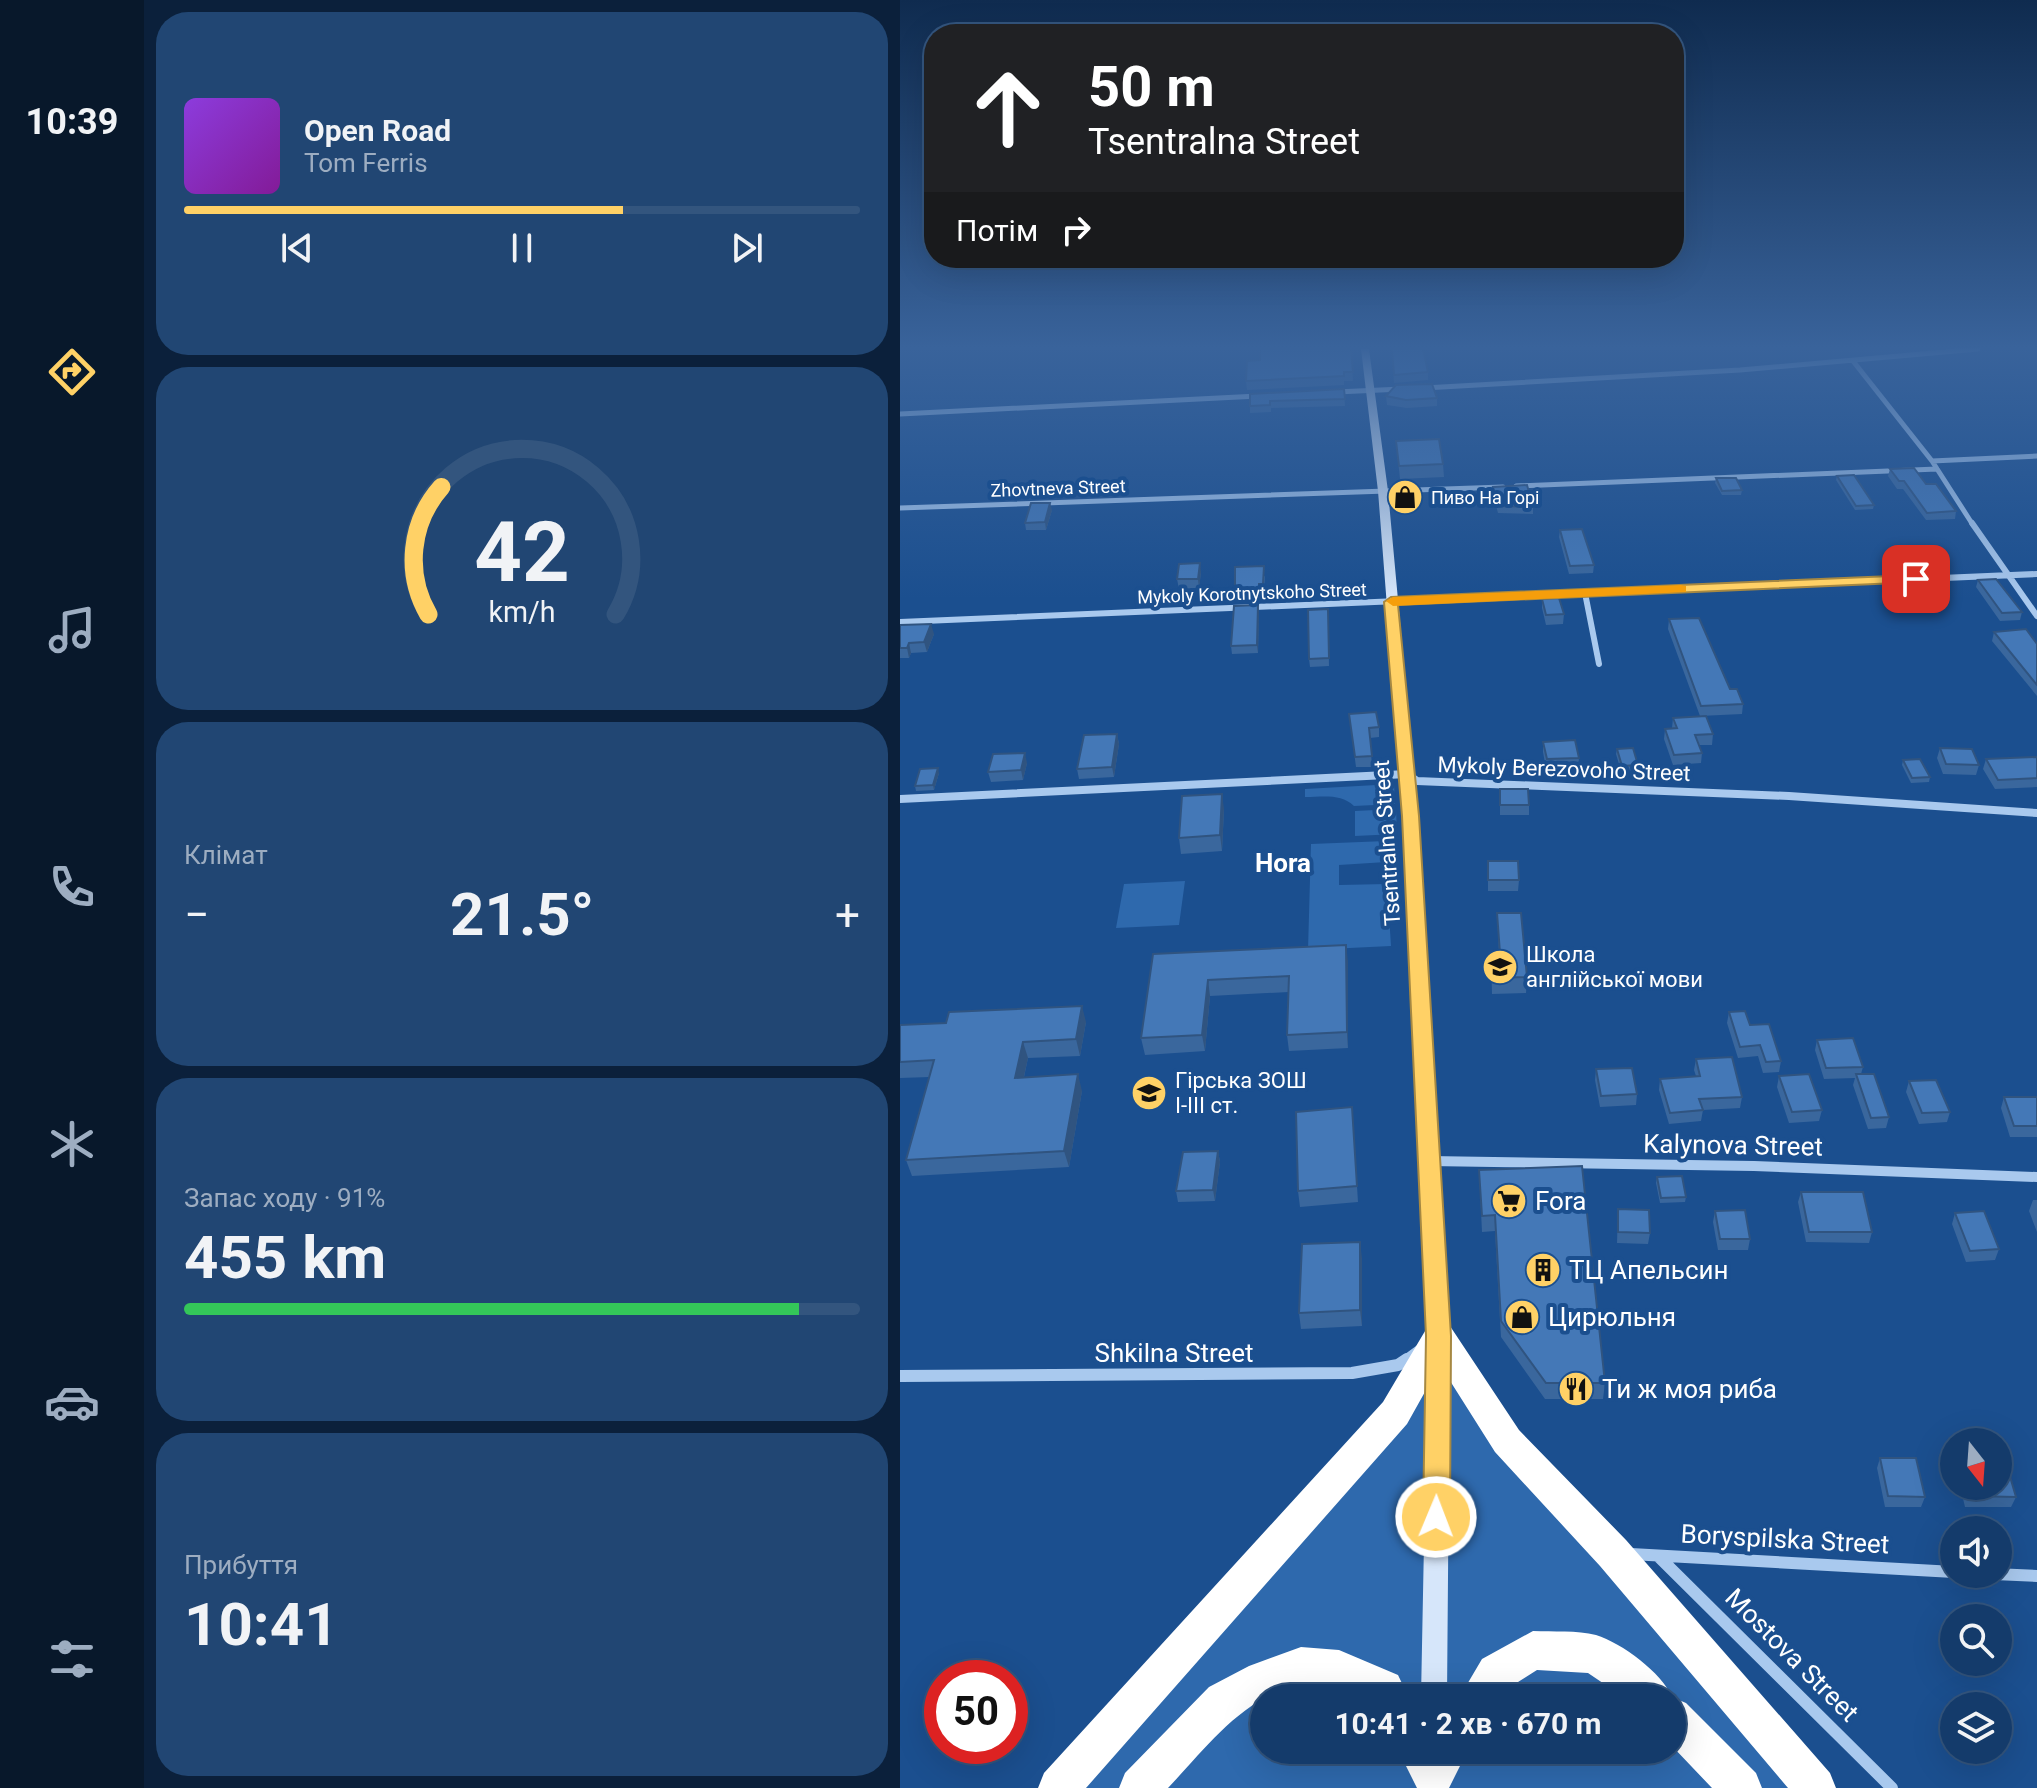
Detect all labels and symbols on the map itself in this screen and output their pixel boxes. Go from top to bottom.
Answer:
street label: Zhovtneva Street [990,475,1126,501]
shop icon: Пиво На Горі [1386,478,1424,516]
place label: Пиво На Горі [1431,487,1539,508]
pin [1882,545,1950,613]
street label: Mykoly Korotnytskoho Street [1137,578,1367,607]
street label: Mykoly Berezovoho Street [1437,752,1691,786]
street label: Tsentralna Street [1369,759,1405,927]
district label: Hora [1255,848,1311,878]
place label: Школа англійської мови [1526,942,1703,992]
school or university icon: Школа англійської мови [1481,948,1519,986]
place label: Гірська ЗОШ І-ІІІ ст. [1175,1068,1307,1118]
school or university icon: Гірська ЗОШ І-ІІІ ст. [1130,1074,1168,1112]
street label: Kalynova Street [1643,1128,1823,1162]
supermarket icon: Fora [1490,1182,1528,1220]
place label: Fora [1535,1186,1586,1216]
building icon: ТЦ Апельсин [1524,1251,1562,1289]
place label: ТЦ Апельсин [1569,1255,1729,1285]
shop icon: Цирюльня [1503,1298,1541,1336]
place label: Цирюльня [1548,1302,1676,1332]
street label: Shkilna Street [1094,1338,1254,1368]
restaurant icon: Ти ж моя риба [1557,1370,1595,1408]
place label: Ти ж моя риба [1602,1374,1777,1404]
north arrow [1940,1428,2012,1500]
position arrow [1394,1475,1478,1559]
street label: Boryspilska Street [1680,1519,1890,1559]
street label: Mostova Street [1719,1582,1865,1728]
speed limit sign: 50 [924,1660,1028,1764]

